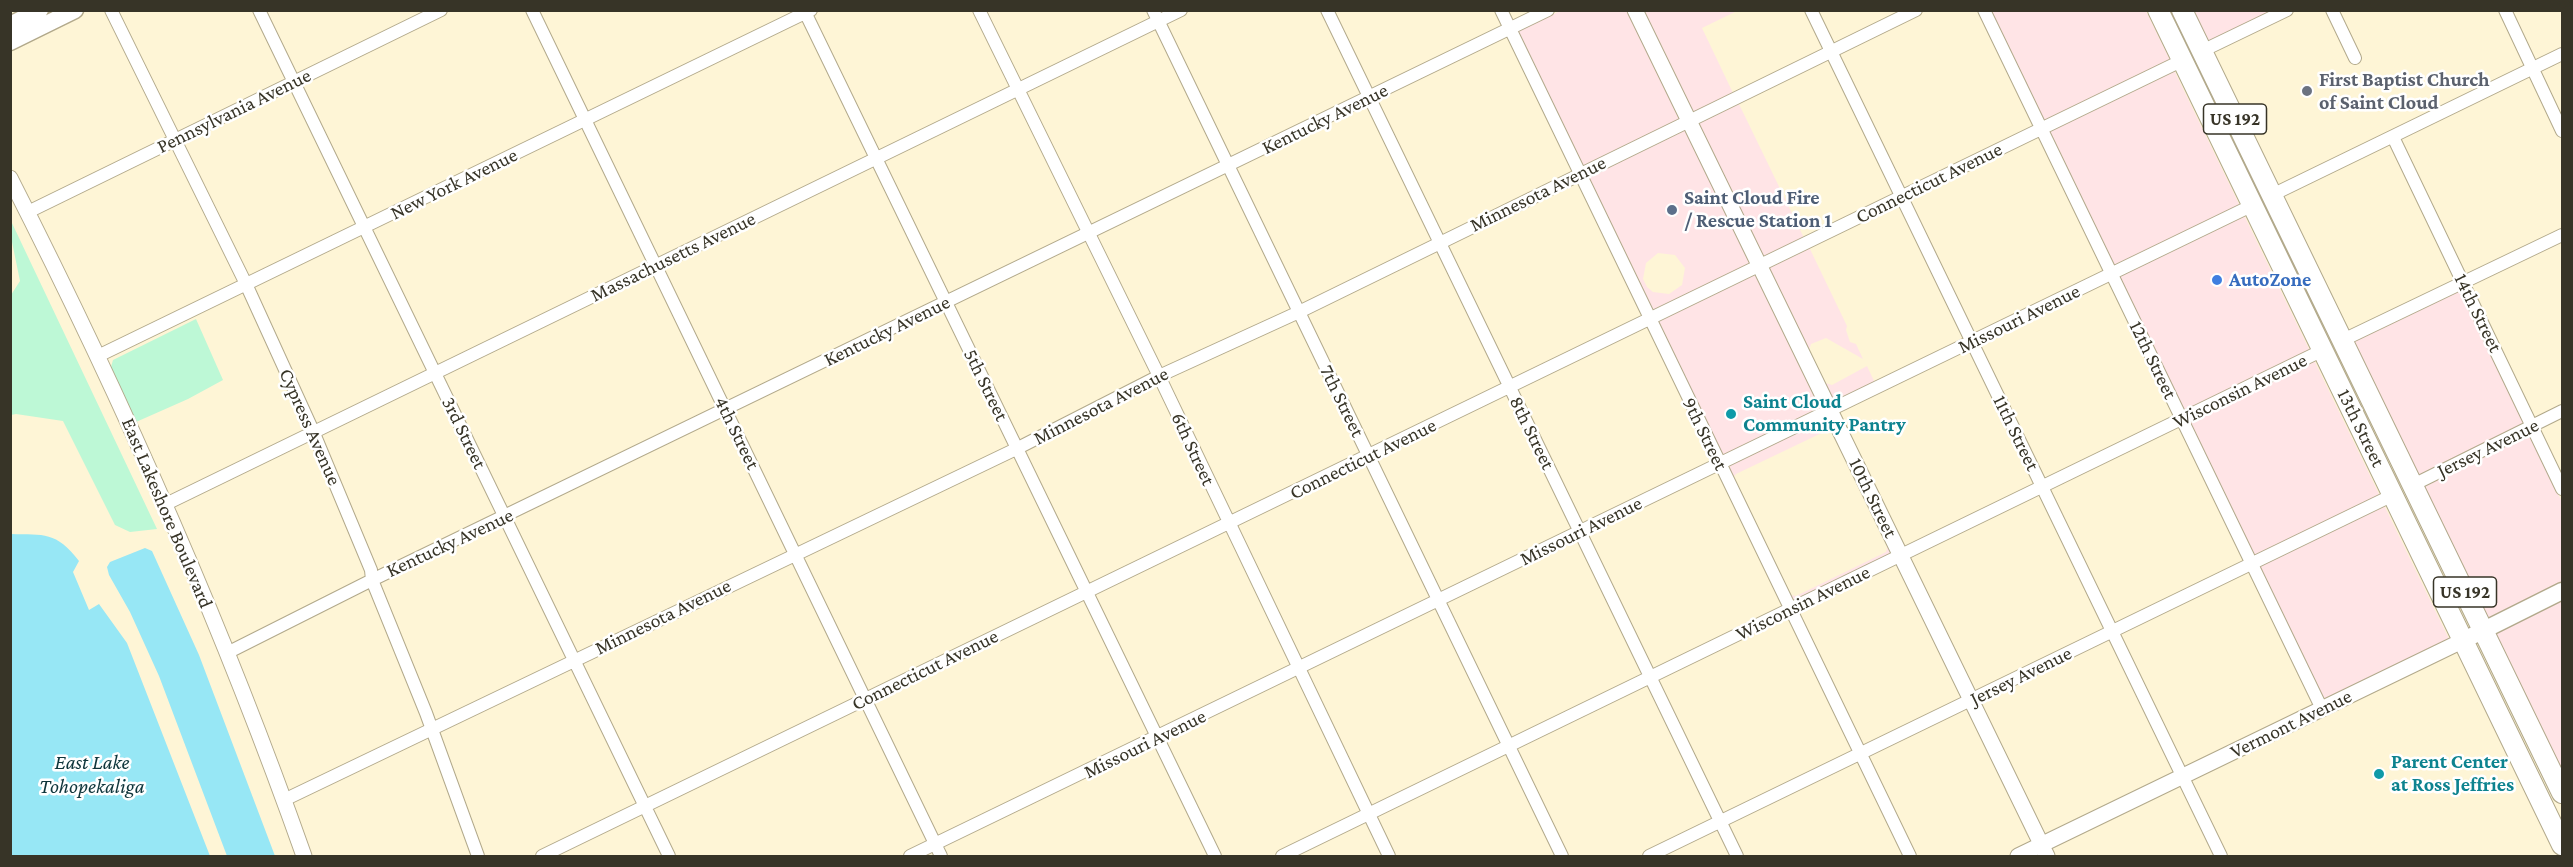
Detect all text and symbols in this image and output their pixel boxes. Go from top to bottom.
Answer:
street label: Pennsylvania Avenue [153,63,315,159]
place label: First Baptist Church of Saint Cloud [2319,68,2490,115]
street label: Kentucky Avenue [1258,78,1392,160]
marker: First Baptist Church of Saint Cloud [2300,84,2314,98]
road number: US 192 [2204,104,2266,134]
street label: Connecticut Avenue [1852,137,2006,229]
street label: New York Avenue [386,143,522,225]
street label: Minnesota Avenue [1466,151,1610,237]
place label: Saint Cloud Fire / Rescue Station 1 [1684,186,1832,233]
marker: Saint Cloud Fire / Rescue Station 1 [1665,203,1679,217]
street label: Massachusetts Avenue [587,207,759,307]
place label: AutoZone [2229,268,2311,292]
street label: 14th Street [2449,270,2507,356]
marker: AutoZone [2210,273,2224,287]
street label: Missouri Avenue [1954,279,2084,359]
street label: Kentucky Avenue [820,290,954,372]
street label: 12th Street [2124,317,2182,403]
street label: 5th Street [958,345,1014,425]
street label: Wisconsin Avenue [2169,348,2311,434]
street label: 7th Street [1314,361,1370,441]
street label: Minnesota Avenue [1029,362,1173,450]
street label: Cypress Avenue [274,365,346,489]
street label: 13th Street [2332,385,2390,471]
place label: Saint Cloud Community Pantry [1743,390,1906,437]
street label: 11th Street [1987,391,2045,475]
street label: 8th Street [1504,392,1560,474]
street label: 3rd Street [436,393,492,473]
street label: 4th Street [709,393,765,473]
street label: 9th Street [1677,394,1733,474]
marker: Saint Cloud Community Pantry [1724,407,1738,421]
street label: 6th Street [1166,409,1220,489]
street label: Connecticut Avenue [1286,413,1440,505]
street label: Jersey Avenue [2433,413,2543,483]
street label: East Lakeshore Boulevard [116,414,218,612]
street label: 10th Street [1843,454,1903,542]
street label: Missouri Avenue [1516,491,1646,571]
street label: Kentucky Avenue [383,503,517,583]
street label: Wisconsin Avenue [1732,560,1874,646]
street label: Minnesota Avenue [591,574,735,660]
road number: US 192 [2434,577,2496,607]
street label: Connecticut Avenue [848,624,1002,716]
street label: Jersey Avenue [1966,641,2076,711]
street label: Vermont Avenue [2226,684,2356,764]
street label: Missouri Avenue [1080,704,1210,784]
water label: East Lake Tohopekaliga [39,750,145,800]
place label: Parent Center at Ross Jeffries [2391,750,2514,797]
marker: Parent Center at Ross Jeffries [2372,767,2386,781]

